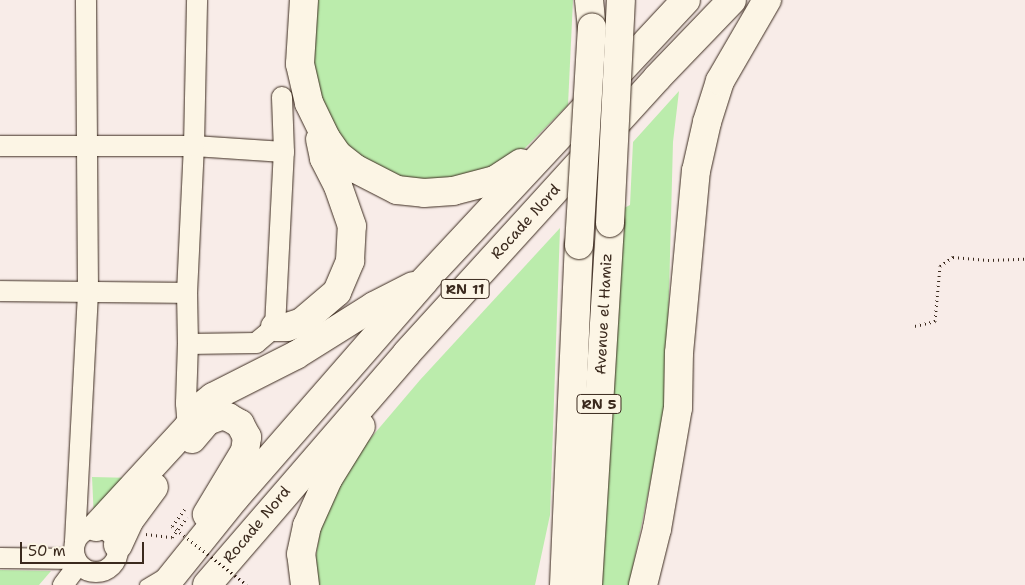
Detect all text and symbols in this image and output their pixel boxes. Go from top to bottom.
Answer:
street label: Rocade Nord [488,181,564,263]
street label: Avenue el Hamiz [592,253,616,375]
road number: RN 11 [440,278,490,300]
road number: RN 5 [575,392,623,416]
street label: Rocade Nord [220,483,294,567]
scale bar [22,532,146,564]
text: 50 m [28,541,66,561]

